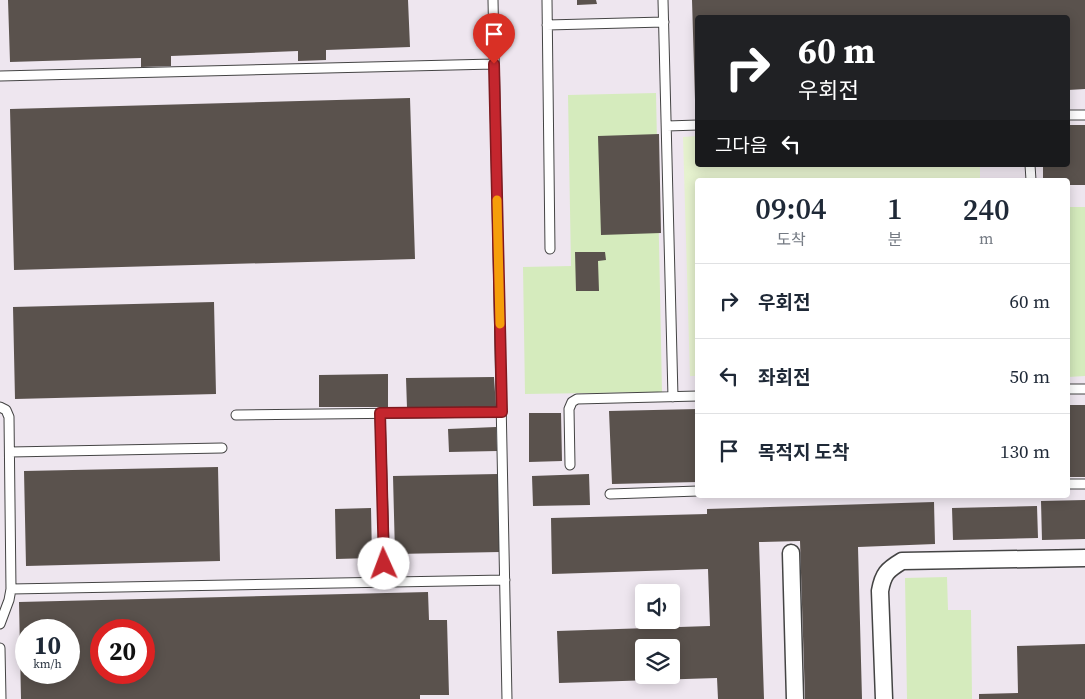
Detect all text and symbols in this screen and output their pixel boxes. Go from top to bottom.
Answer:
pin [473,13,515,64]
icon: arrive [480,20,508,48]
text: 60 m [798,27,875,75]
icon: right [715,35,780,100]
text: 우회전 [798,75,859,105]
icon: left [777,130,805,158]
text: 그다음 [715,132,767,158]
text: 09:04 [755,188,827,229]
text: 1 [887,188,903,229]
text: 240 [963,189,1010,230]
text: m [979,227,993,249]
text: 도착 [776,228,806,250]
text: 분 [887,228,902,250]
icon: right [715,287,743,315]
text: 60 m [1009,288,1050,314]
text: 우회전 [758,289,810,315]
icon: left [715,362,743,390]
text: 50 m [1009,363,1050,389]
text: 좌회전 [758,364,810,390]
icon: arrive [715,437,743,465]
text: 130 m [1000,438,1050,464]
text: 목적지 도착 [758,439,849,465]
position arrow [357,537,409,589]
map controls [635,584,680,684]
button: sound [635,584,680,629]
speed limit sign: 20 [90,619,155,684]
text: 10 [34,628,61,662]
button: layers [635,639,680,684]
text: km/h [33,656,62,672]

